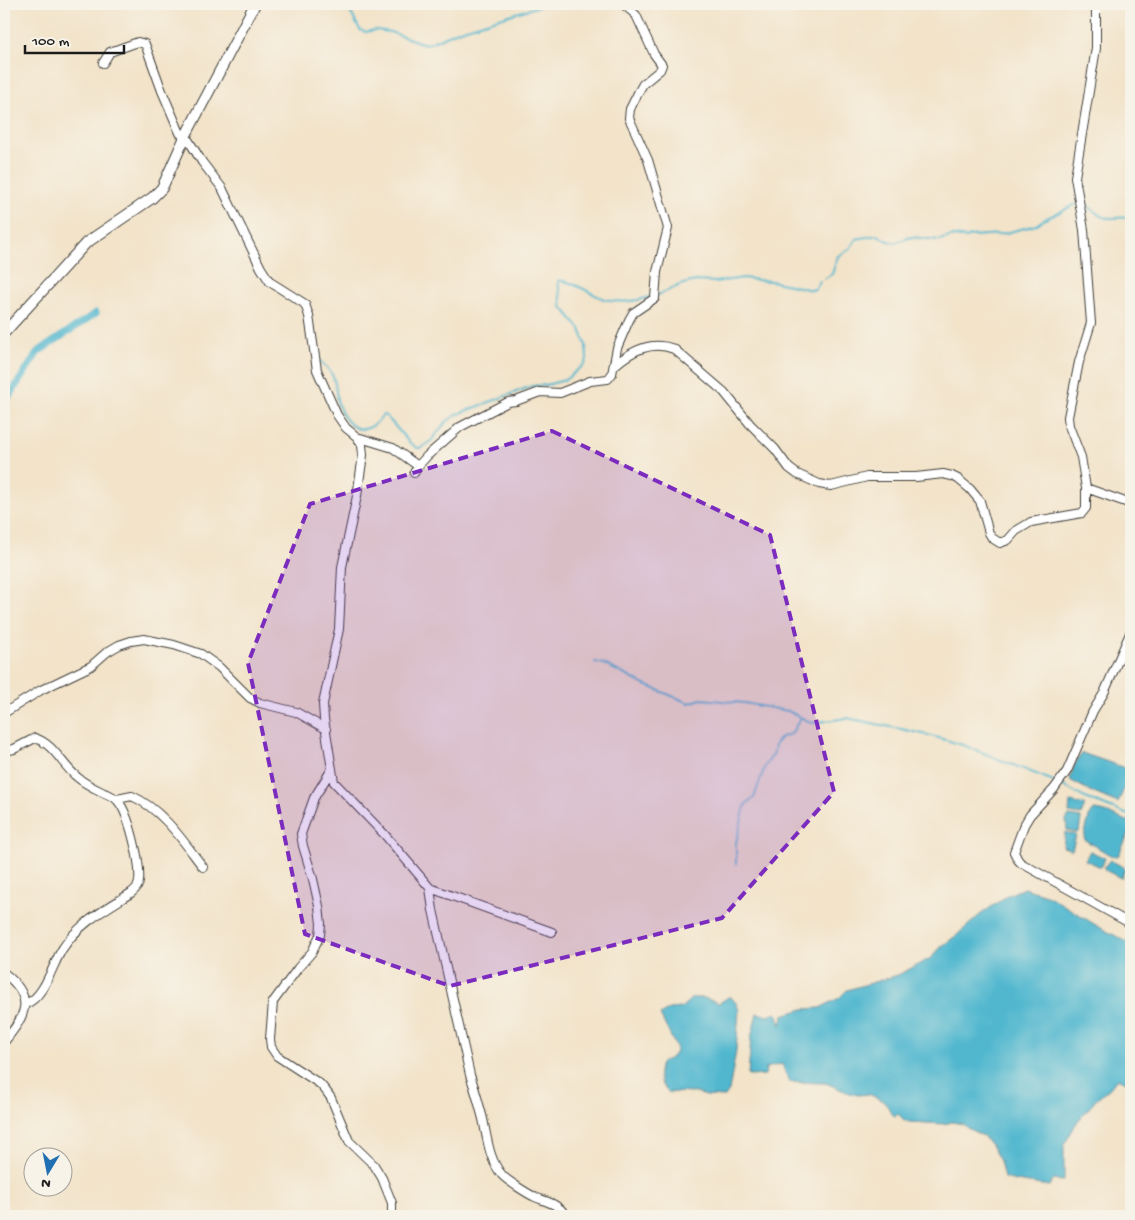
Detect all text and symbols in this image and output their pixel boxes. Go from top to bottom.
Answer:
scale bar [25,22,124,54]
text: 100 m [31,33,70,51]
north arrow [22,1148,72,1198]
text: N [40,1173,52,1192]

